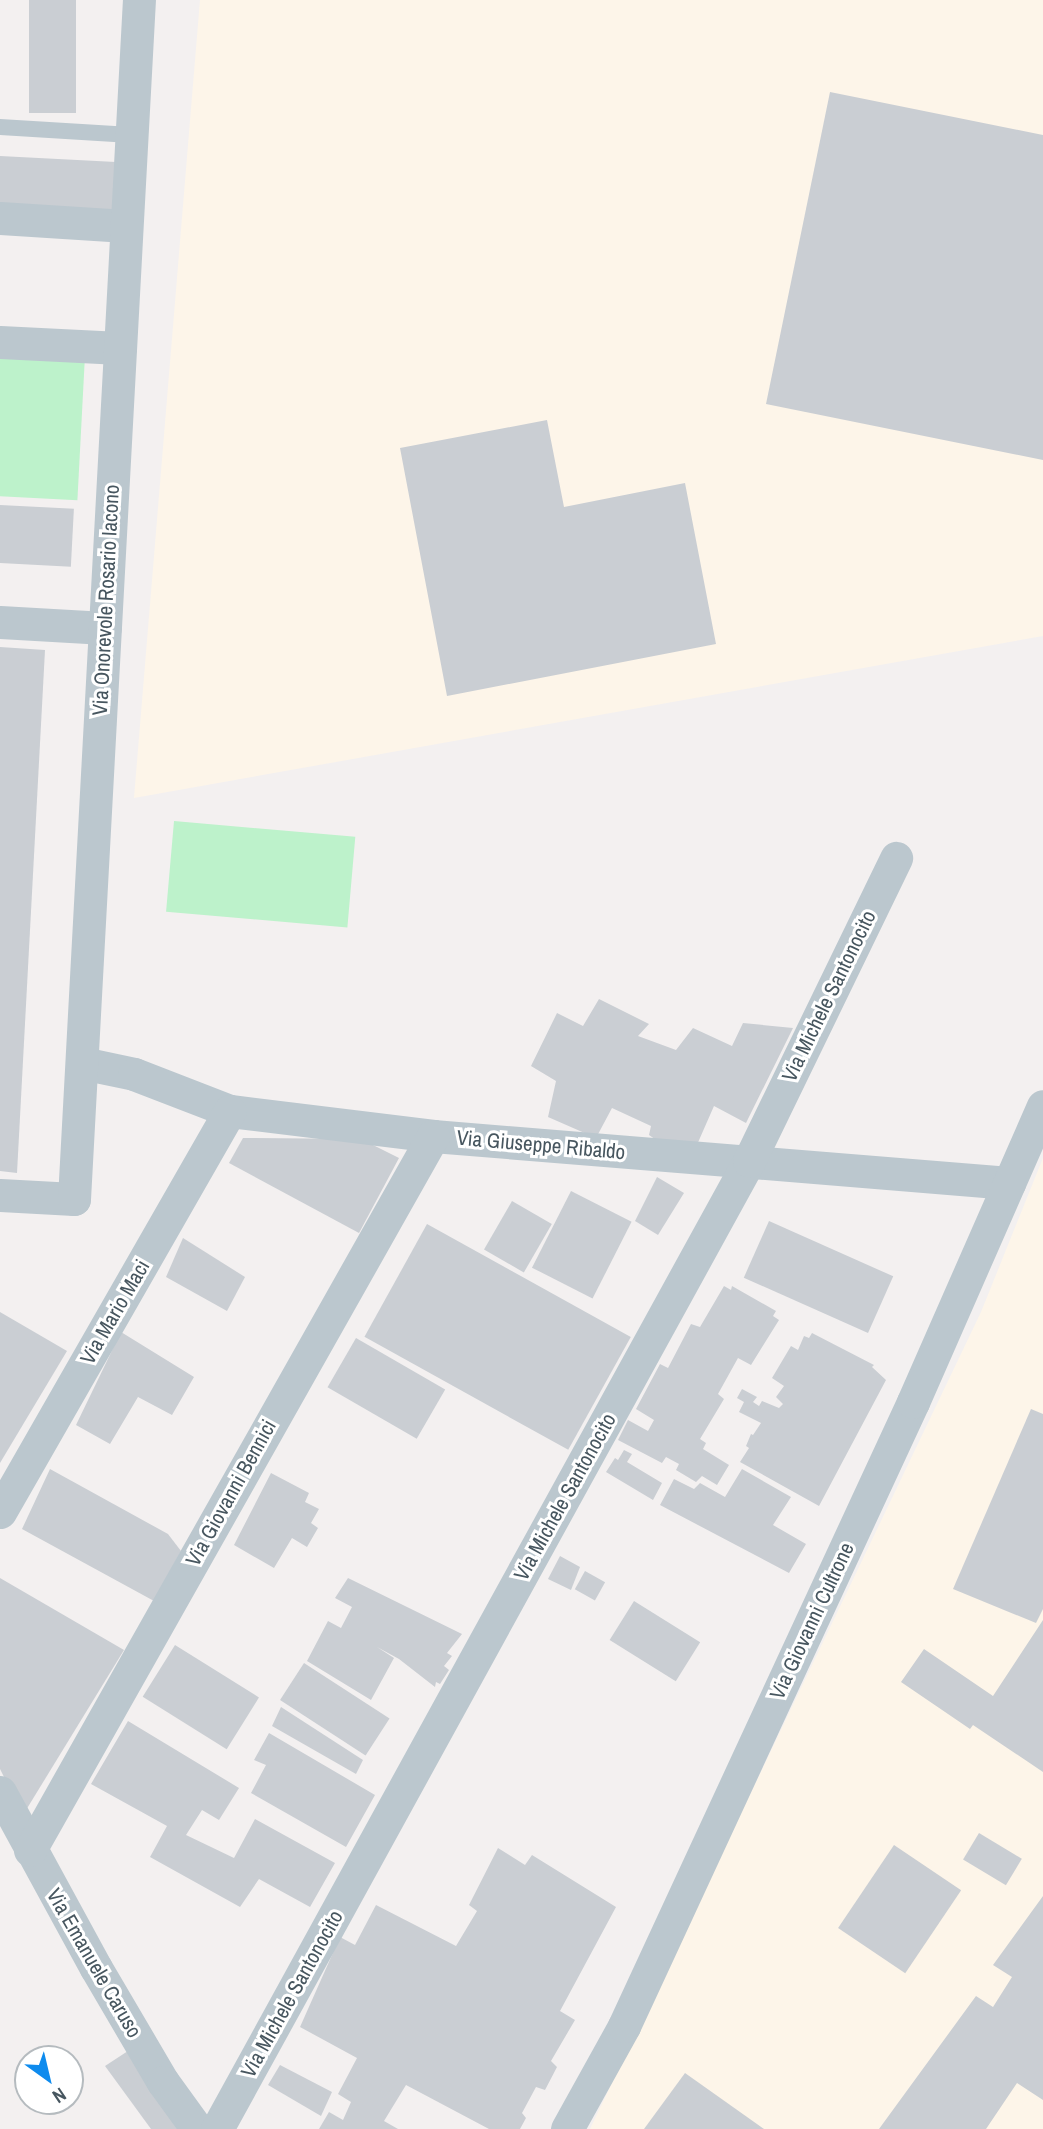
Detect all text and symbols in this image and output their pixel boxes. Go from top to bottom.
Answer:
street label: Via Onorevole Rosario Iacono [87,484,125,716]
street label: Via Michele Santonocito [777,906,881,1086]
street label: Via Giuseppe Ribaldo [456,1125,626,1165]
street label: Via Mario Maci [75,1255,155,1369]
street label: Via Michele Santonocito [509,1409,621,1585]
street label: Via Giovanni Bennici [180,1415,282,1571]
street label: Via Giovanni Cultrone [765,1539,859,1703]
street label: Via Emanuele Caruso [41,1884,147,2042]
street label: Via Michele Santonocito [236,1906,348,2082]
north arrow [14,2045,84,2115]
text: N [48,2082,72,2110]

